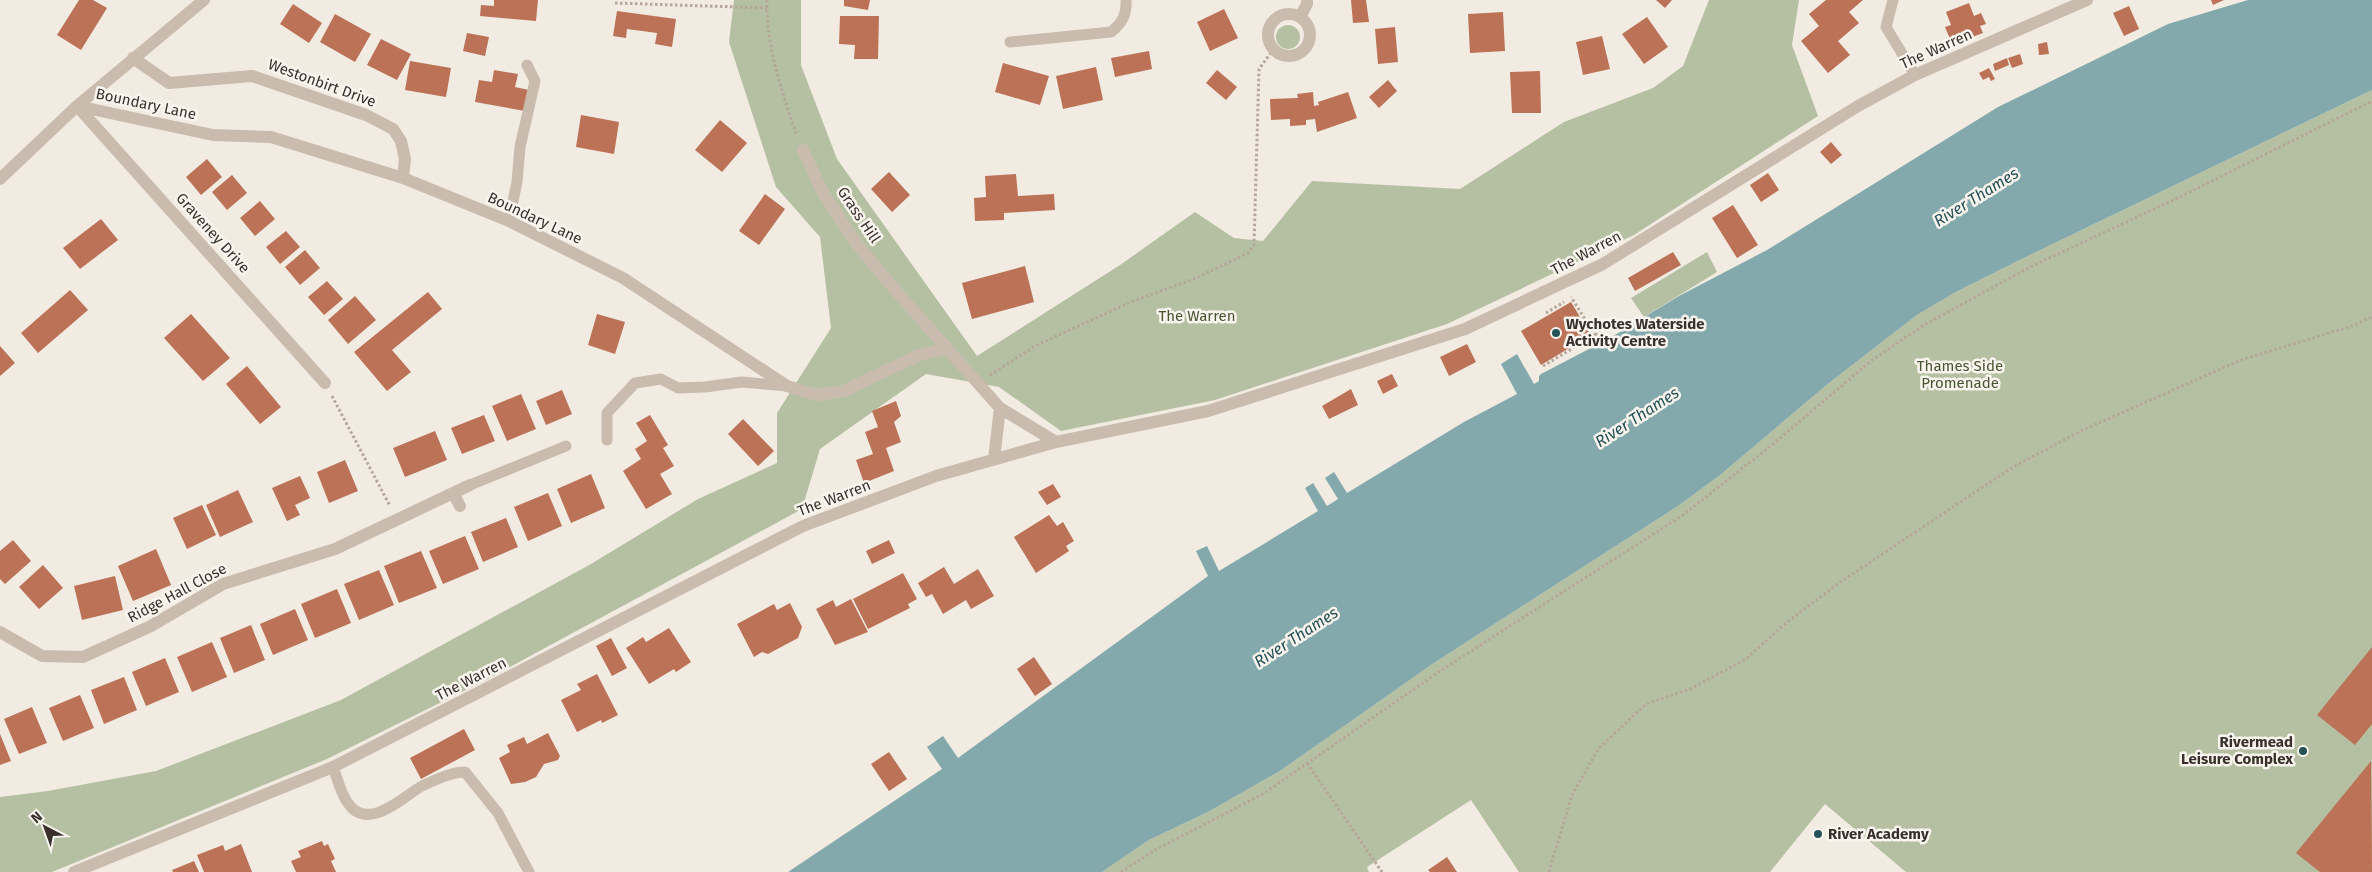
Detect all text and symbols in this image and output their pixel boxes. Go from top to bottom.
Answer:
street label: The Warren [1897,25,1975,73]
street label: Westonbirt Drive [266,55,378,111]
street label: Boundary Lane [94,85,198,123]
water label: River Thames [1930,163,2022,231]
street label: Grass Hill [834,184,885,247]
street label: Boundary Lane [485,188,585,248]
street label: Graveney Drive [172,189,254,277]
street label: The Warren [1548,227,1624,279]
park label: The Warren [1159,307,1235,325]
place label: Wychotes Waterside Activity Centre [1565,315,1704,350]
marker: Wychotes Waterside Activity Centre [1550,327,1562,339]
park label: Thames Side Promenade [1917,357,2003,392]
water label: River Thames [1592,383,1682,451]
street label: The Warren [795,476,873,520]
street label: Ridge Hall Close [124,559,230,627]
water label: River Thames [1251,603,1341,671]
street label: The Warren [433,654,509,704]
place label: Rivermead Leisure Complex [2181,733,2293,768]
marker: Rivermead Leisure Complex [2297,745,2309,757]
north arrow [20,802,70,852]
text: N [28,808,46,827]
place label: River Academy [1828,825,1929,843]
marker: River Academy [1812,828,1824,840]

